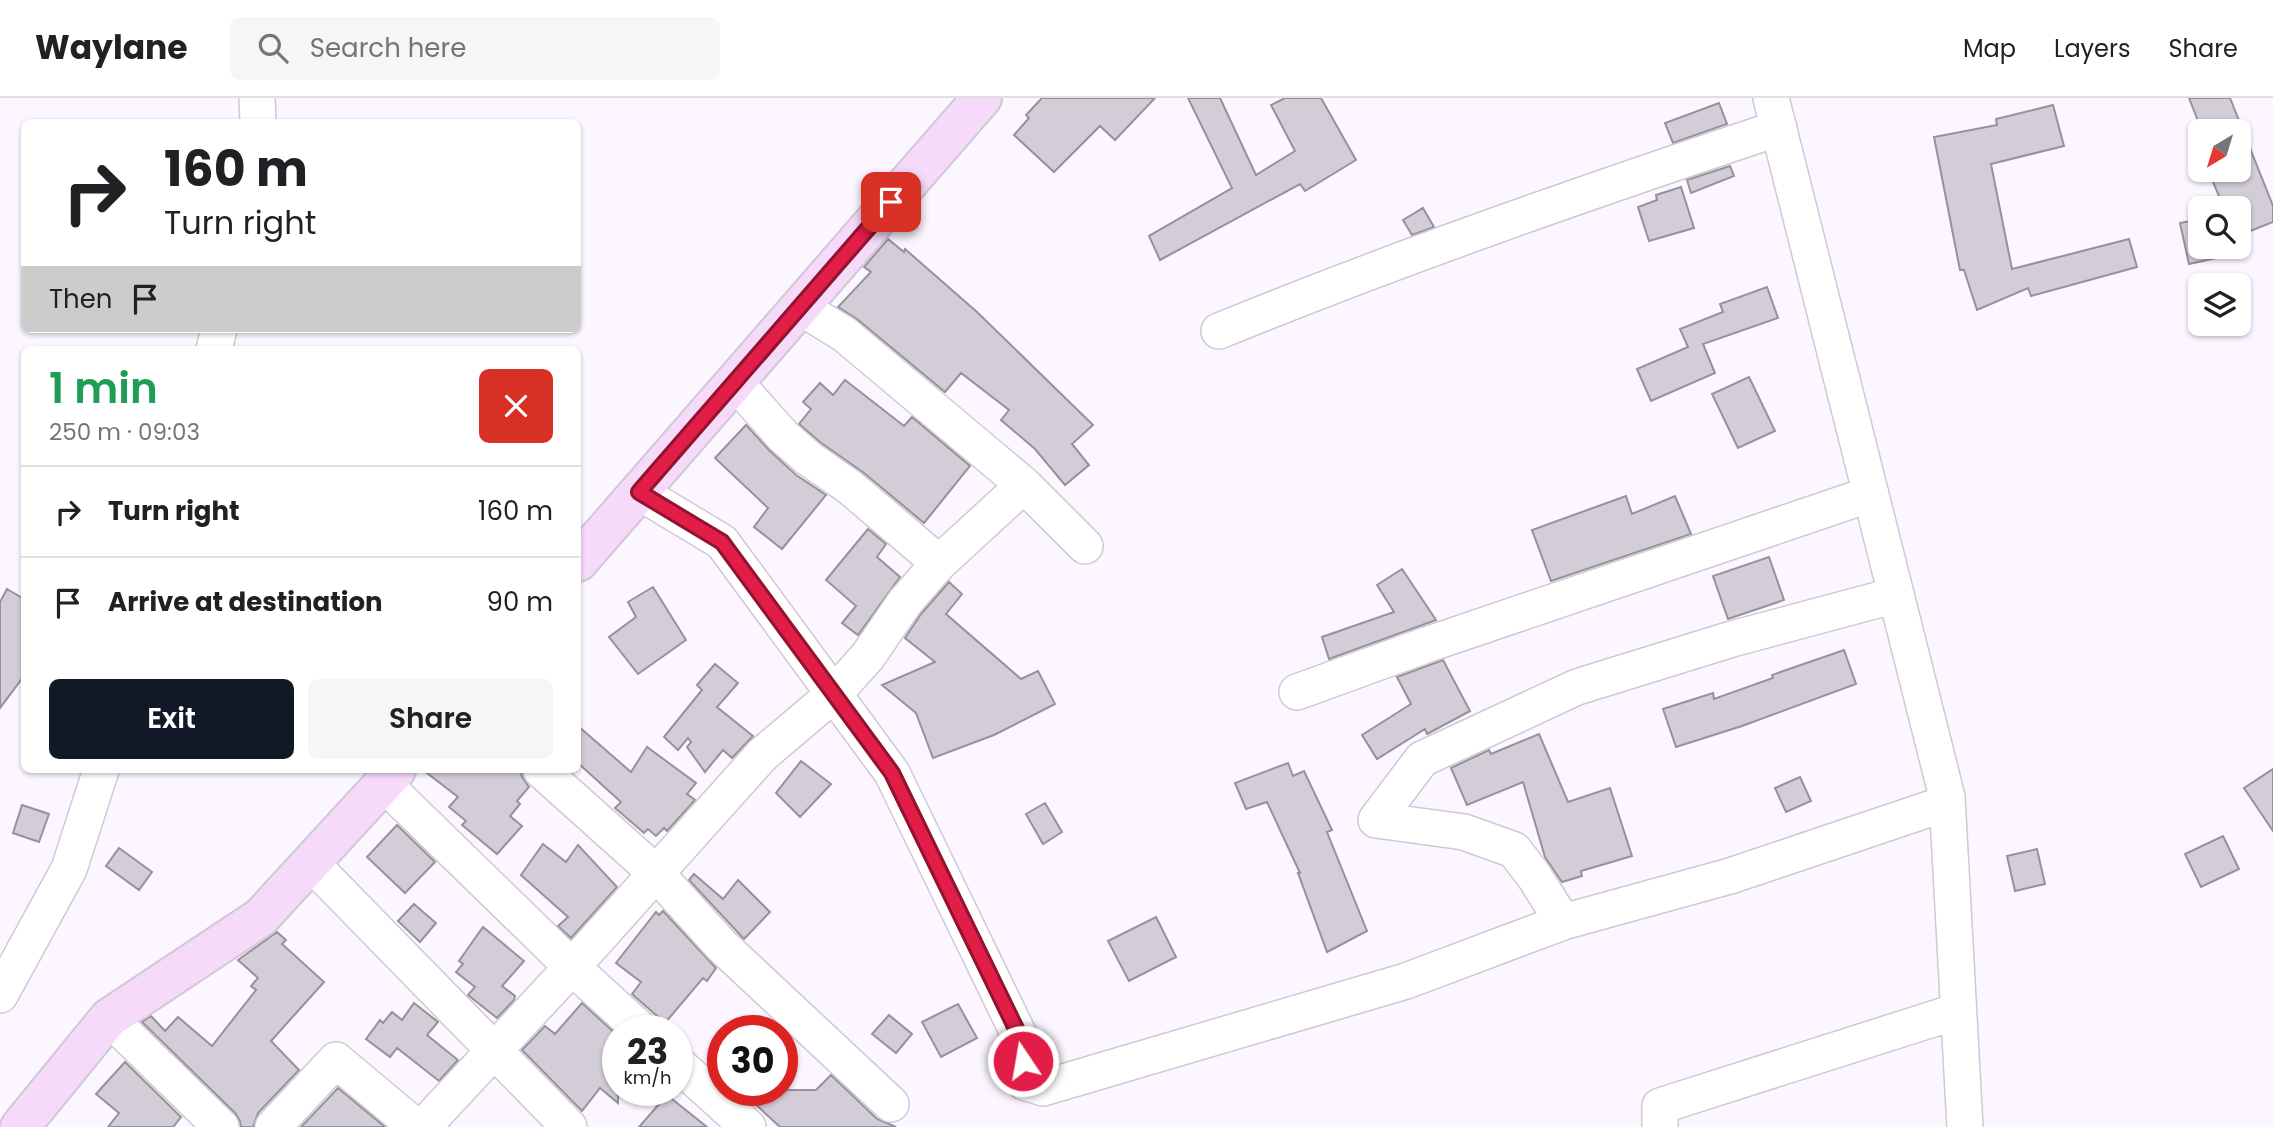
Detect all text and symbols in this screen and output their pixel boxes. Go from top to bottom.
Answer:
search box [230,17,720,80]
text: Waylane [35,24,188,71]
icon: search [254,29,292,67]
text: Search here [310,30,466,66]
text: Map [1963,32,2016,65]
text: Layers [2054,32,2130,65]
text: Share [2168,32,2238,65]
north arrow [2188,119,2250,182]
map controls [2188,119,2251,336]
text: 160 m [164,135,308,203]
icon: right [49,147,140,238]
pin [861,172,921,232]
icon: arrive [872,183,910,221]
button: search [2188,196,2251,259]
text: Turn right [164,200,316,245]
button: layers [2188,273,2251,336]
icon: arrive [126,280,164,318]
text: Then [49,281,112,317]
text: 1 min [49,359,158,418]
button: close [479,369,553,443]
text: 250 m · 09:03 [49,416,200,448]
icon: right [49,493,87,531]
text: Turn right [108,493,240,529]
text: 160 m [478,493,553,529]
icon: arrive [49,584,87,622]
text: Arrive at destination [108,584,383,620]
text: 90 m [487,584,553,620]
button: Exit [49,679,294,759]
button: Share [308,679,553,759]
speed limit sign: 30 [707,1015,798,1106]
position arrow [986,1024,1060,1098]
text: 23 [627,1027,668,1076]
text: km/h [624,1065,671,1090]

